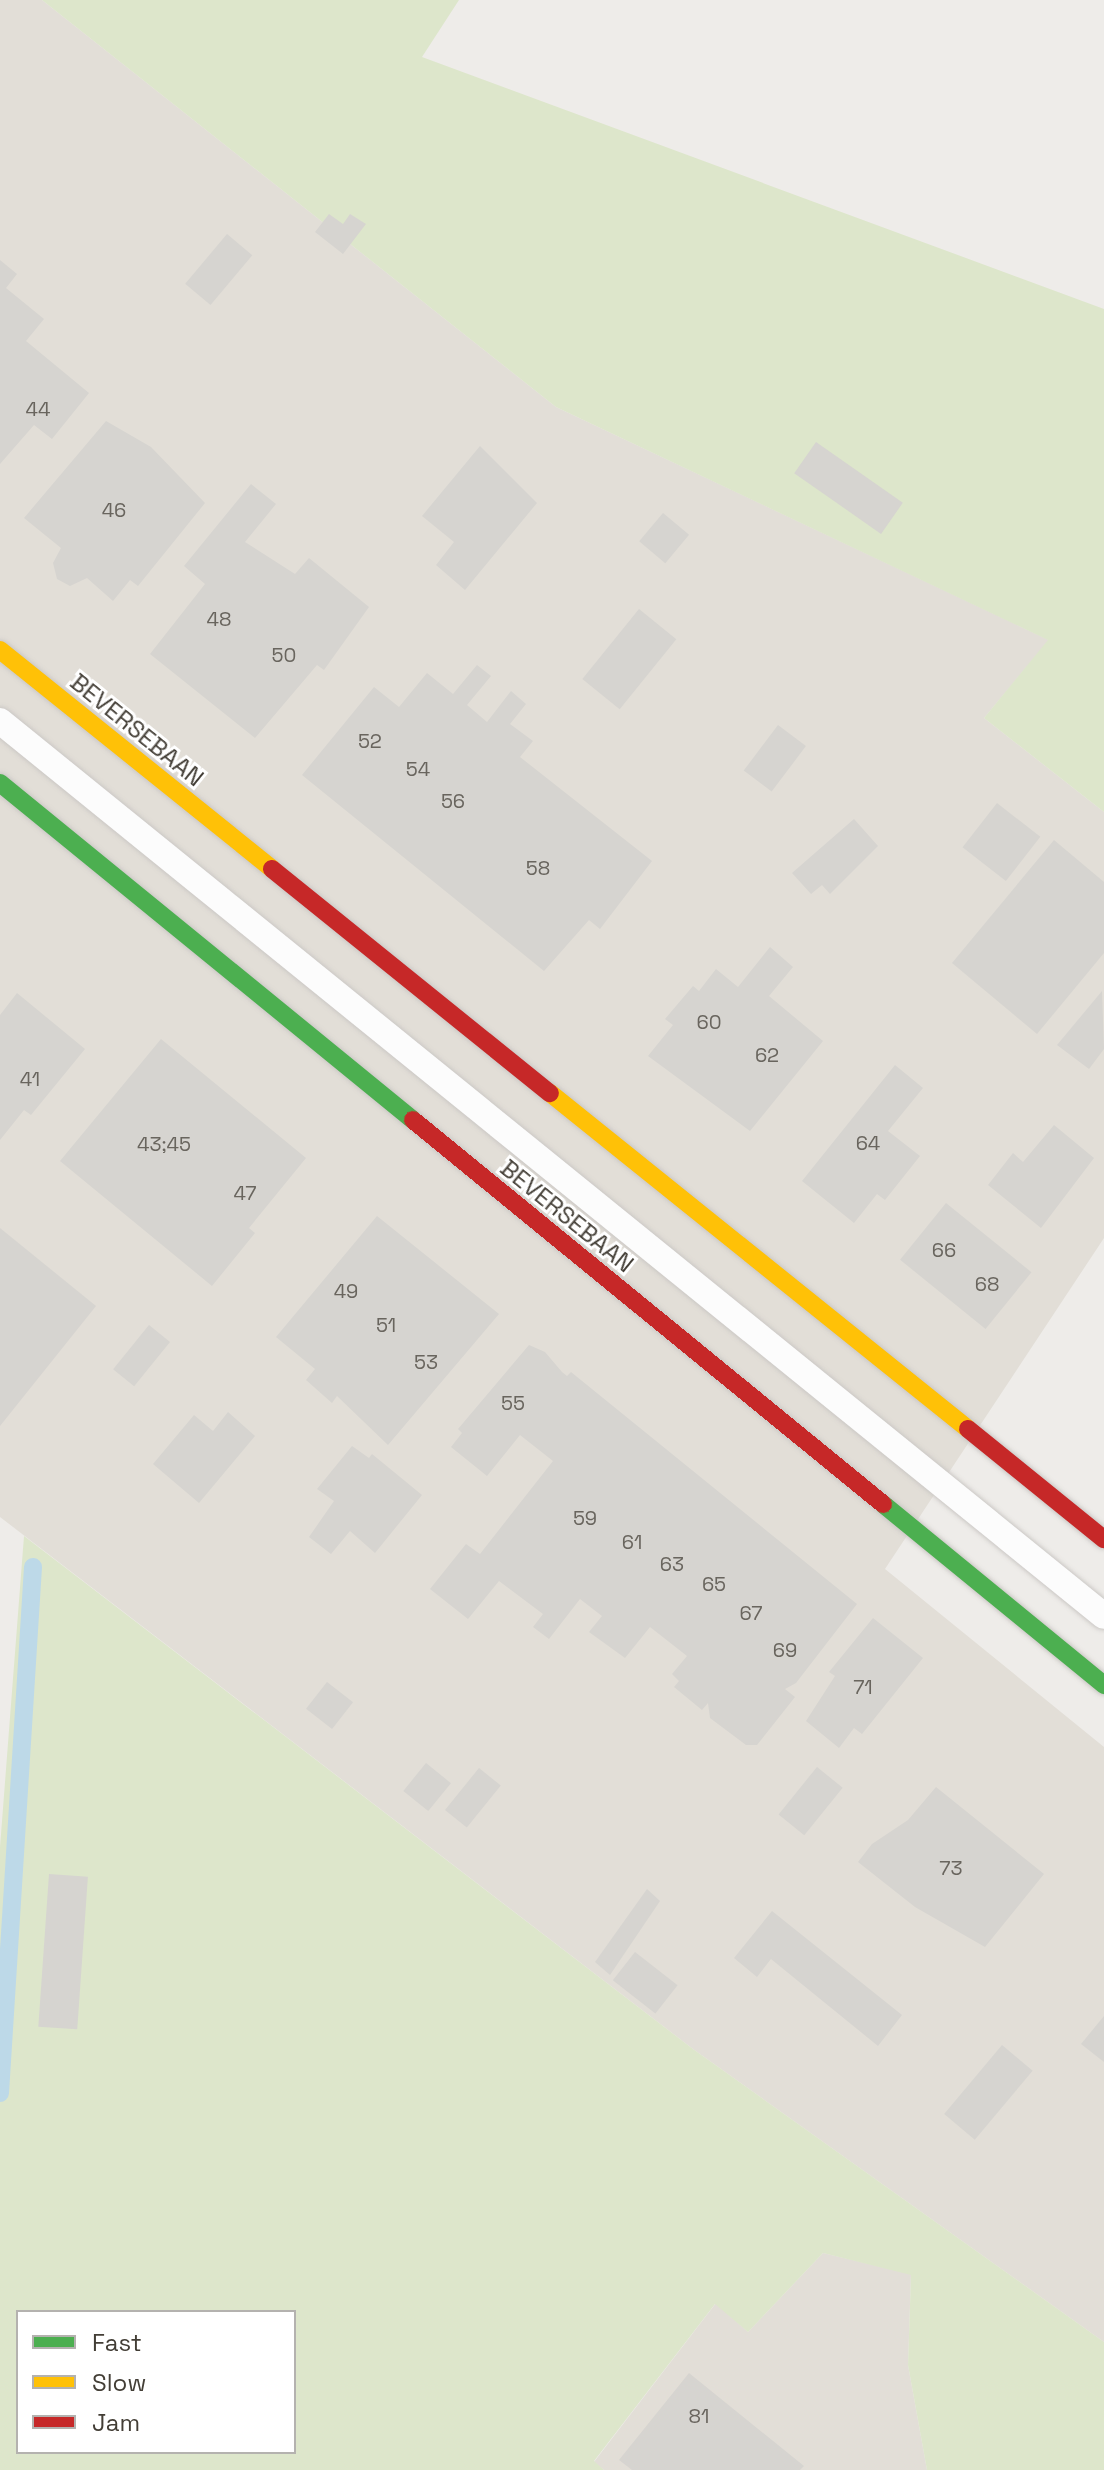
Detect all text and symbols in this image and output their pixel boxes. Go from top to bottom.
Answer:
house number: 44 [26,397,50,421]
house number: 46 [102,498,126,522]
house number: 48 [207,607,231,631]
house number: 50 [272,643,296,667]
street label: BEVERSEBAAN [65,668,209,792]
house number: 52 [358,729,382,753]
house number: 54 [406,757,430,781]
house number: 56 [441,789,465,813]
house number: 58 [526,856,550,880]
house number: 60 [696,1010,722,1034]
house number: 62 [755,1043,779,1067]
house number: 41 [20,1067,40,1091]
house number: 64 [856,1131,880,1155]
house number: 43;45 [137,1132,191,1156]
street label: BEVERSEBAAN [495,1154,639,1278]
house number: 47 [233,1181,257,1205]
house number: 66 [932,1238,956,1262]
house number: 68 [975,1272,999,1296]
house number: 49 [334,1279,358,1303]
house number: 51 [376,1313,396,1337]
house number: 53 [414,1350,438,1374]
house number: 55 [501,1391,525,1415]
house number: 59 [573,1506,597,1530]
house number: 61 [622,1530,642,1554]
house number: 63 [660,1552,684,1576]
house number: 65 [702,1572,726,1596]
house number: 67 [739,1601,763,1625]
house number: 69 [773,1638,797,1662]
house number: 71 [853,1675,873,1699]
house number: 73 [939,1856,963,1880]
legend [16,2310,296,2454]
text: Fast [92,2327,142,2358]
text: Slow [92,2367,146,2398]
house number: 81 [689,2404,709,2428]
text: Jam [92,2407,140,2438]

